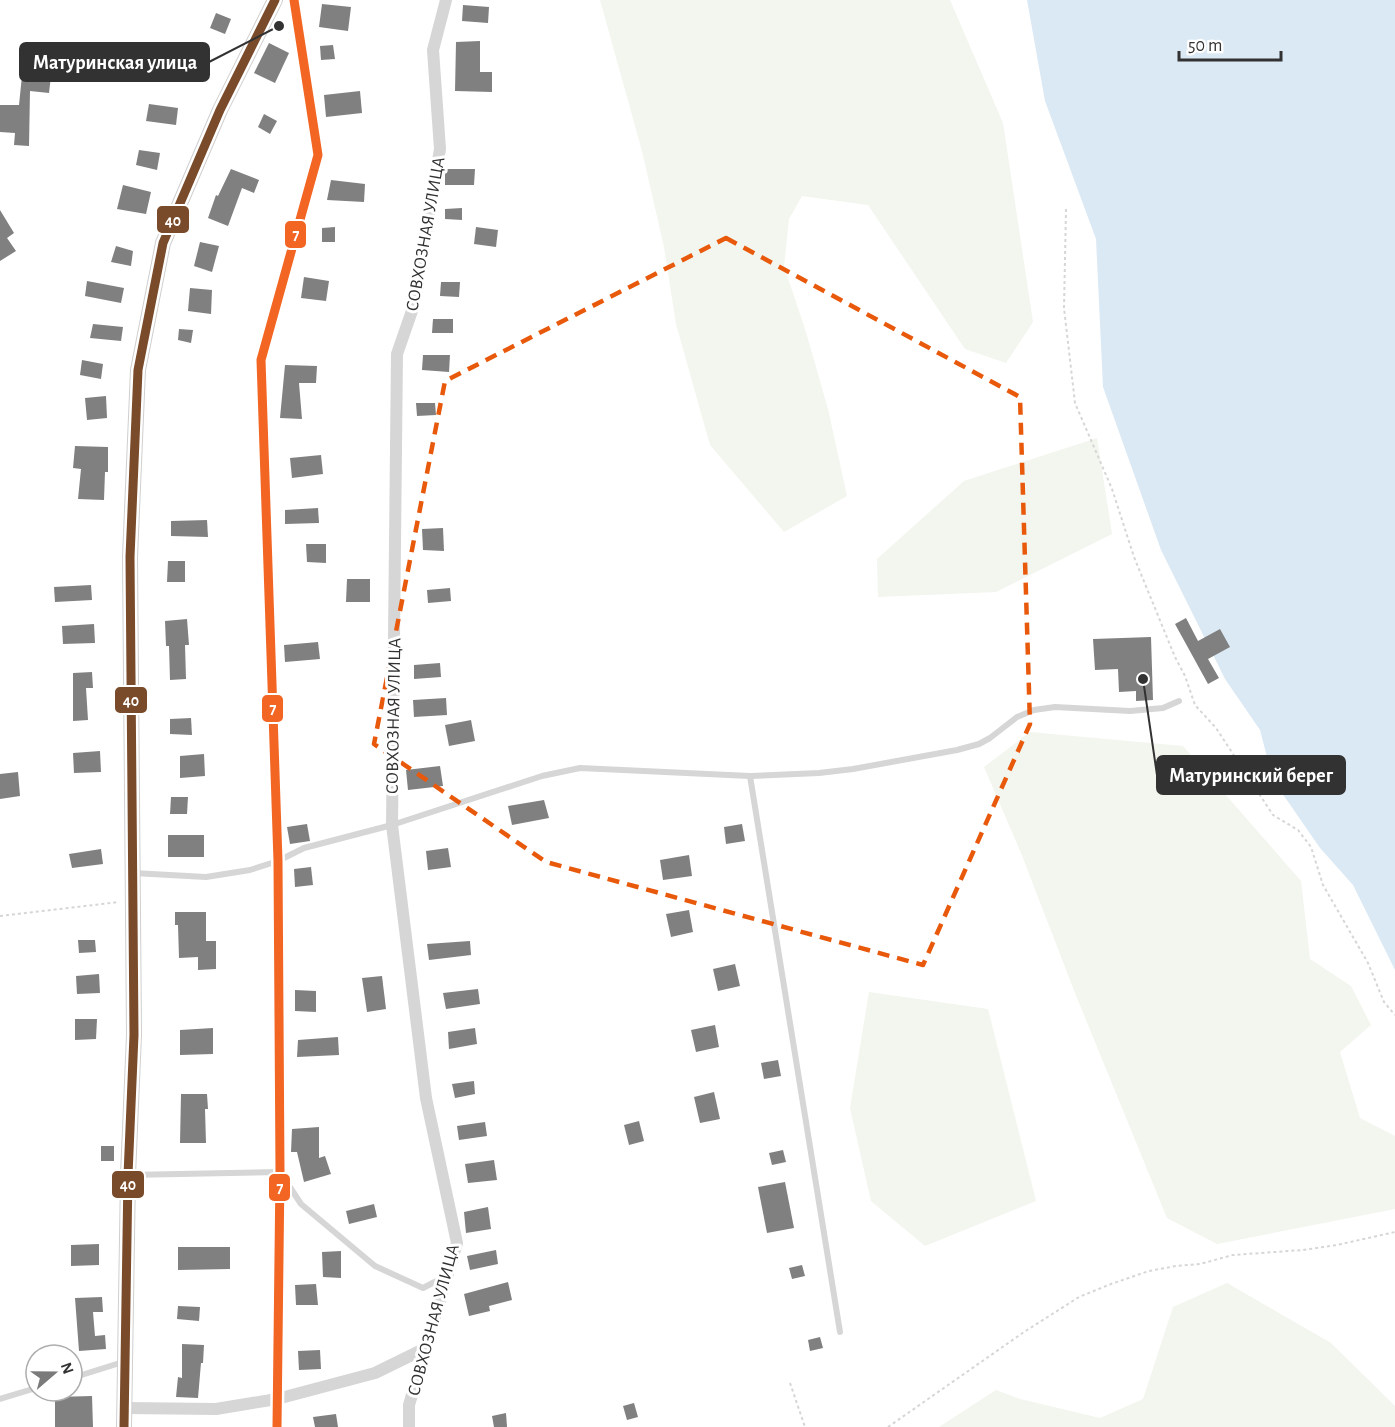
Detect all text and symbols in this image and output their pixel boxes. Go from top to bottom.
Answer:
scale bar [1179,24,1281,62]
text: 50 m [1188,37,1222,55]
callout: Матуринская улица [20,43,209,81]
text: Матуринская улица [33,53,198,73]
street label: СОВХОЗНАЯ УЛИЦА [404,155,449,313]
line badge: 40 [156,205,190,234]
text: 40 [165,213,181,229]
line badge: 7 [284,220,307,249]
text: 7 [293,227,300,243]
street label: СОВХОЗНАЯ УЛИЦА [384,637,404,794]
line badge: 40 [114,686,148,714]
text: 40 [123,693,139,709]
line badge: 7 [261,694,284,723]
text: 7 [270,701,277,717]
callout: Матуринский берег [1157,756,1345,794]
text: Матуринский берег [1169,766,1334,786]
line badge: 40 [111,1170,145,1199]
line badge: 7 [268,1173,291,1202]
text: 40 [120,1177,136,1193]
text: 7 [277,1180,284,1196]
street label: СОВХОЗНАЯ УЛИЦА [405,1242,463,1398]
north arrow [24,1343,84,1403]
text: N [58,1360,77,1376]

